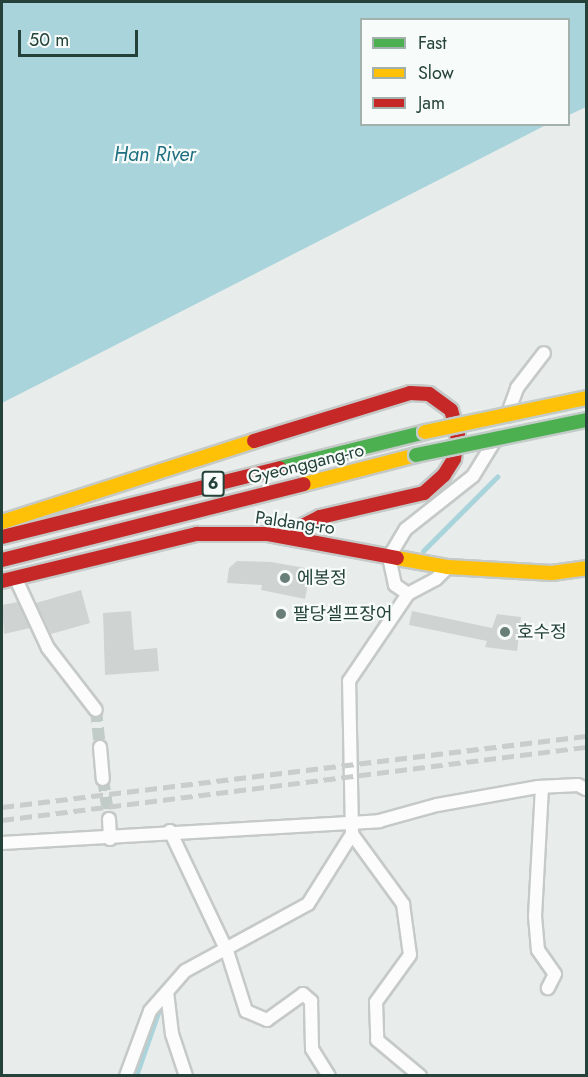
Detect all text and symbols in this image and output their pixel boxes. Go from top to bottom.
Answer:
scale bar [21,18,141,56]
legend [360,18,570,126]
text: 50 m [29,27,69,53]
text: Fast [418,30,447,56]
text: Slow [418,60,454,86]
text: Jam [418,90,445,116]
water label: Han River [114,142,196,166]
street label: Gyeonggang-ro [246,439,366,489]
road number: 6 [201,471,225,497]
street label: Paldang-ro [254,507,336,539]
place label: 에봉정 [297,567,347,589]
marker: 에봉정 [278,571,292,585]
place label: 팔당셀프장어 [293,603,392,625]
marker: 팔당셀프장어 [274,607,288,621]
place label: 호수정 [517,621,567,643]
marker: 호수정 [498,625,512,639]

